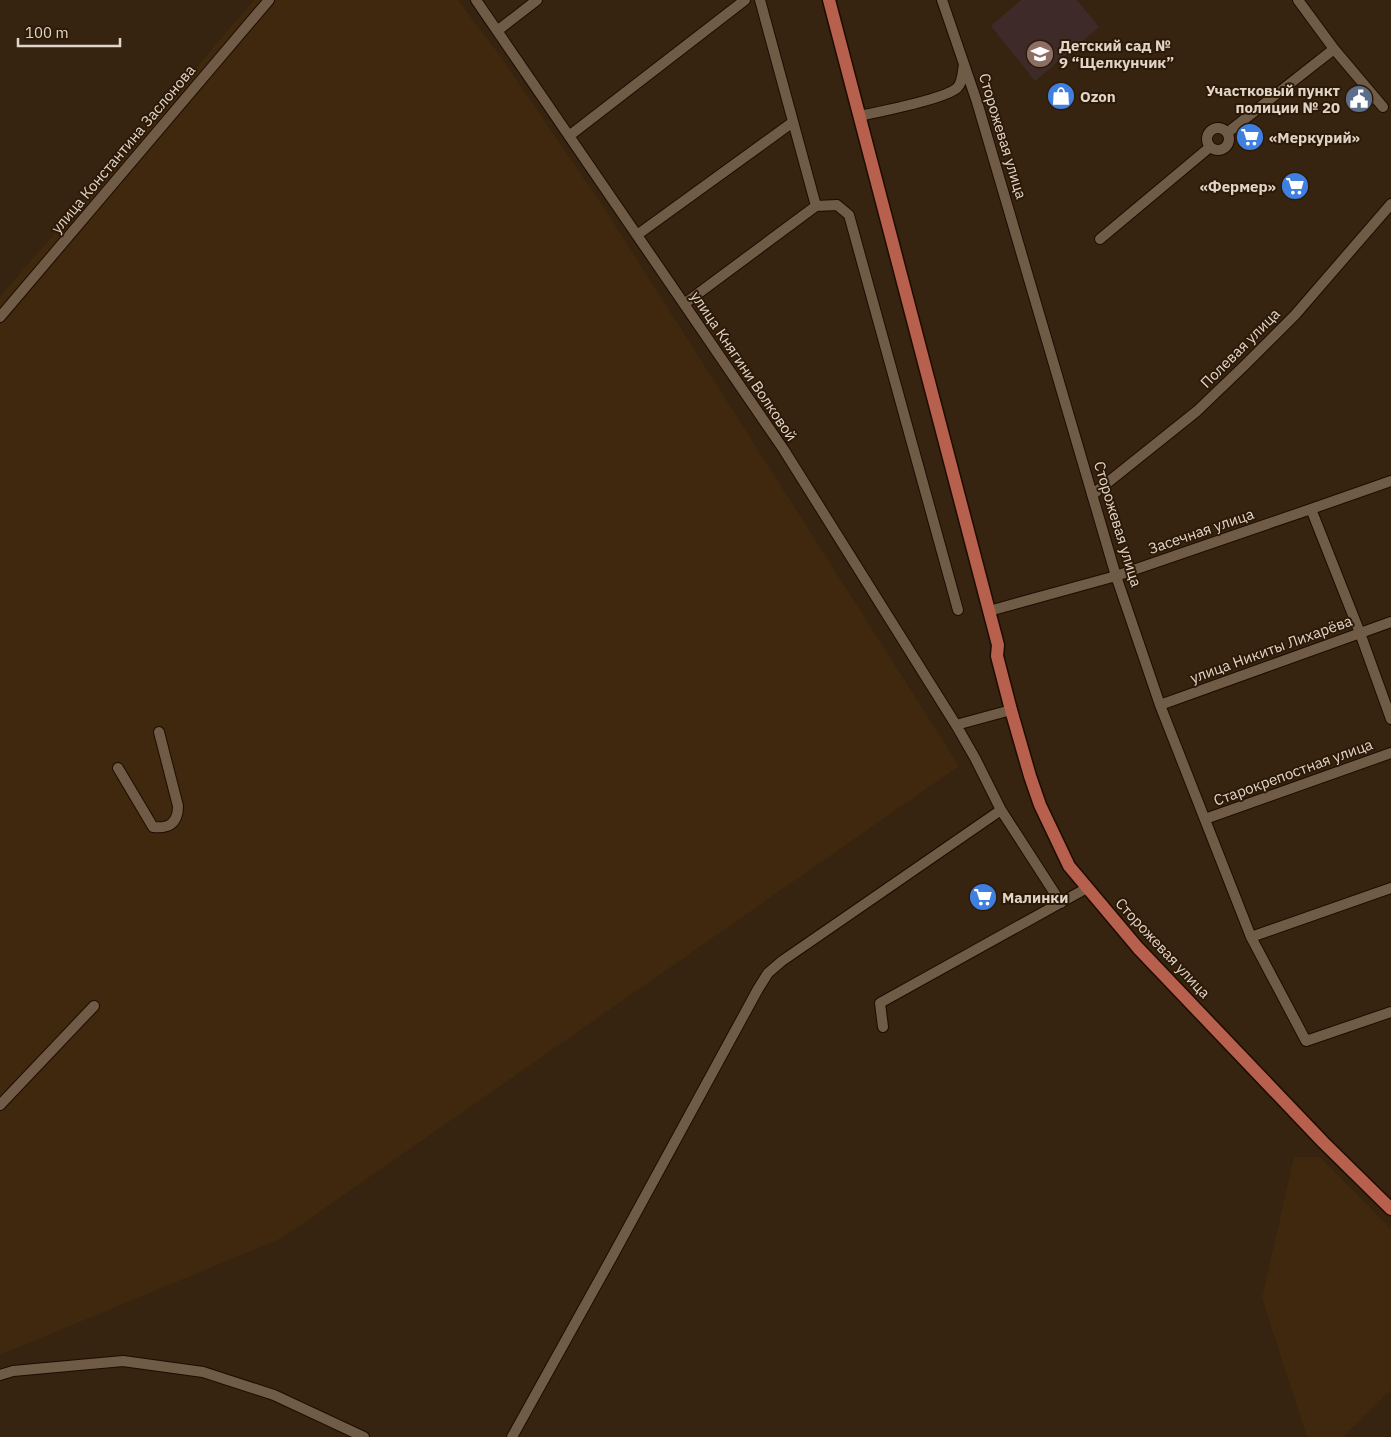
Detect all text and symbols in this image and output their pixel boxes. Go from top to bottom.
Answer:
scale bar [18,15,120,47]
text: 100 m [25,23,69,42]
place label: Детский сад № 9 “Щелкунчик” [1059,36,1174,72]
school or university icon: Детский сад № 9 “Щелкунчик” [1025,39,1055,69]
street label: улица Константина Заслонова [47,61,199,237]
street label: Сторожевая улица [975,71,1031,201]
shop icon: Ozon [1046,81,1076,111]
place label: Участковый пункт полиции № 20 [1206,81,1341,117]
public building icon: Участковый пункт полиции № 20 [1344,84,1374,114]
place label: Ozon [1080,87,1116,106]
supermarket icon: «Меркурий» [1235,122,1265,152]
place label: «Меркурий» [1269,128,1360,147]
supermarket icon: «Фермер» [1280,171,1310,201]
place label: «Фермер» [1200,177,1276,196]
street label: улица Княгини Волковой [687,287,801,445]
street label: Полевая улица [1196,304,1284,392]
street label: Сторожевая улица [1090,459,1146,589]
street label: Засечная улица [1146,504,1256,558]
street label: улица Никиты Лихарёва [1187,611,1355,687]
street label: Старокрепостная улица [1211,734,1375,810]
supermarket icon: Малинки [968,882,998,912]
place label: Малинки [1002,888,1068,907]
street label: Сторожевая улица [1112,894,1214,1002]

